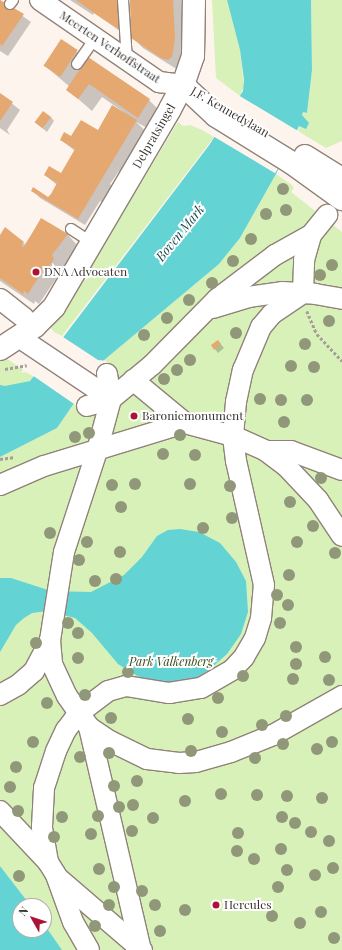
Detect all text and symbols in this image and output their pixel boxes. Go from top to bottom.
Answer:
street label: Meerten Verhoffstraat [57,8,163,86]
street label: J.F. Kennedylaan [188,84,272,140]
street label: Delpratsingel [130,101,178,171]
water label: Boven Mark [153,202,207,264]
place label: DNA Advocaten [44,265,128,279]
marker: DNA Advocaten [31,267,41,277]
place label: Baroniemonument [142,409,243,423]
marker: Baroniemonument [129,411,139,421]
park label: Park Valkenberg [129,655,213,669]
north arrow [12,898,52,938]
place label: Hercules [224,898,272,912]
marker: Hercules [211,900,221,910]
text: N [15,903,31,919]

